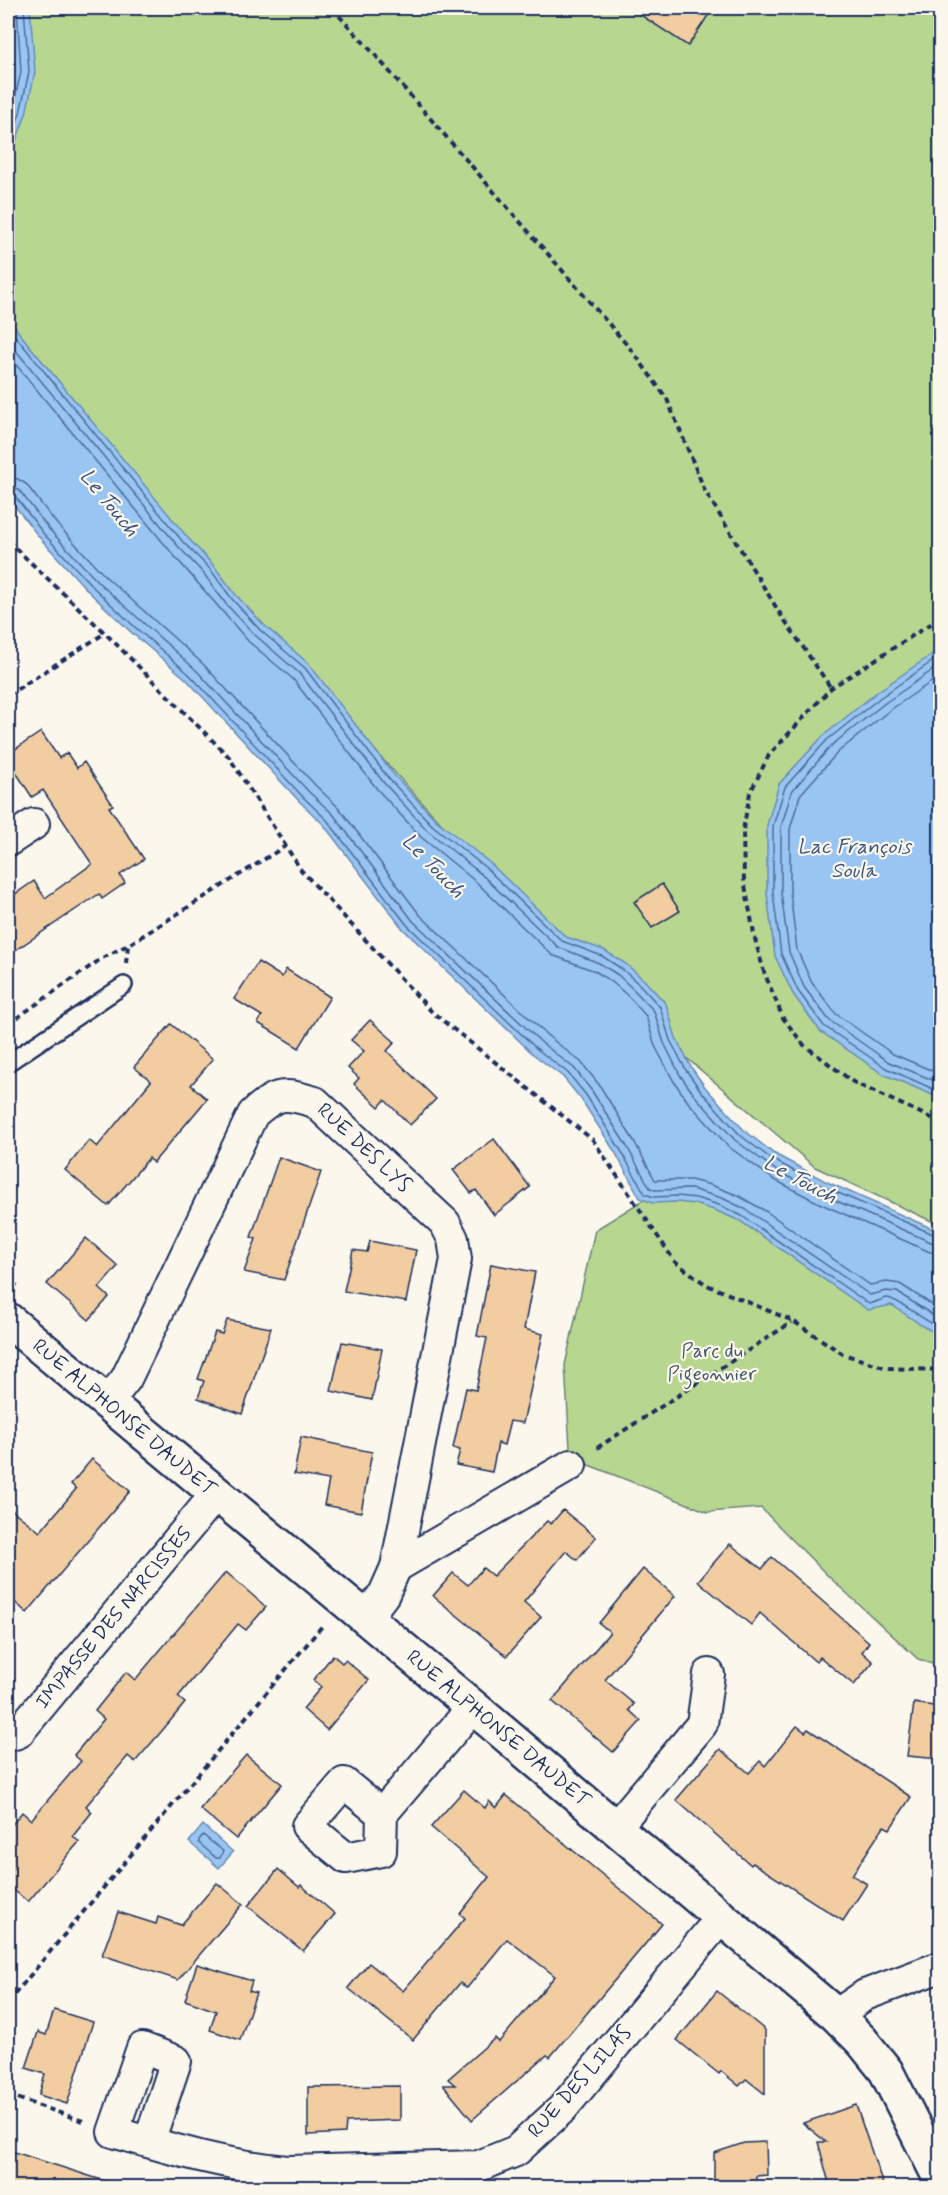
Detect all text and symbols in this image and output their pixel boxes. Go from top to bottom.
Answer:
water label: Le Touch [73,463,145,543]
water label: Le Touch [395,828,471,905]
water label: Lac François Soula [797,833,912,885]
street label: RUE DES LYS [311,1097,417,1199]
water label: Le Touch [758,1149,842,1211]
street label: RUE ALPHONSE DAUDET [26,1333,223,1504]
park label: Parc du Pigeonnier [668,1338,757,1390]
street label: IMPASSE DES NARCISSES [30,1521,198,1715]
street label: RUE ALPHONSE DAUDET [400,1644,597,1815]
street label: RUE DES LILAS [522,2020,638,2144]

